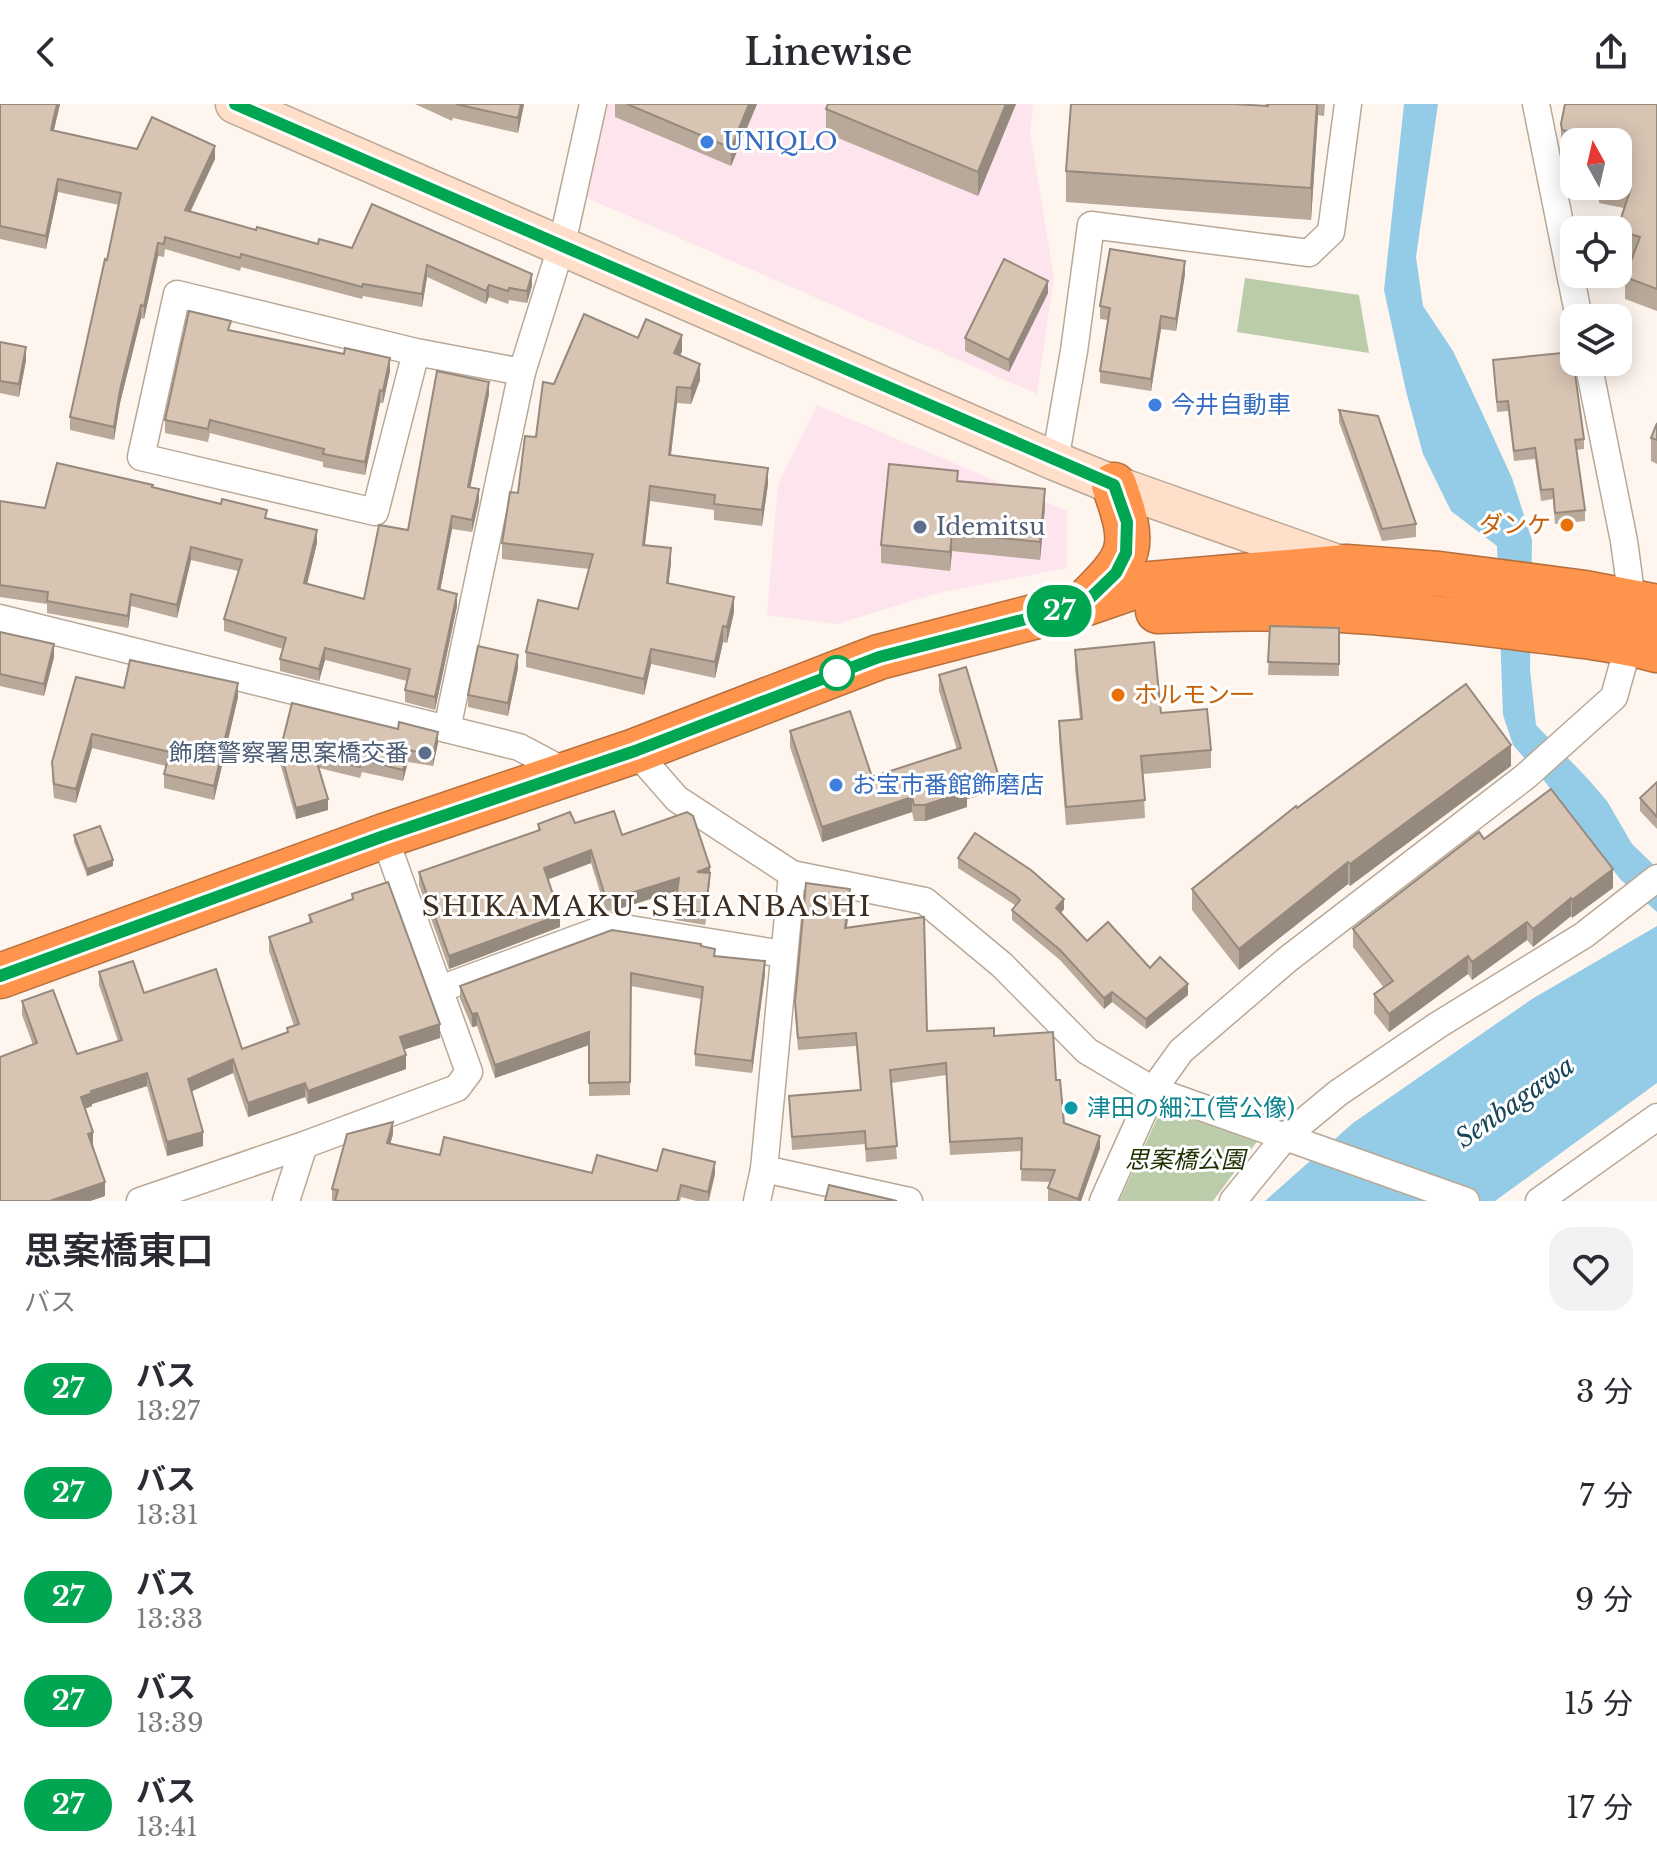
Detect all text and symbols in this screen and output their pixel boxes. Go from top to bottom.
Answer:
icon: back [24,30,68,74]
text: Linewise [745,30,912,75]
icon: share [1589,30,1633,74]
place label: UNIQLO [723,127,837,156]
north arrow [1560,128,1632,200]
map controls [1560,128,1632,376]
marker: UNIQLO [698,133,716,151]
button: locate [1560,216,1632,288]
button: layers [1560,304,1632,376]
place label: 今井自動車 [1171,390,1291,419]
marker: 今井自動車 [1146,396,1164,414]
place label: ダンケ [1479,510,1551,539]
place label: Idemitsu [936,512,1045,541]
marker: ダンケ [1558,516,1576,534]
marker: Idemitsu [911,518,929,536]
line badge: 27 [1023,585,1095,637]
text: 27 [1043,593,1075,628]
unlabelled marker [820,656,854,690]
place label: ホルモン一 [1134,680,1254,709]
marker: ホルモン一 [1109,686,1127,704]
place label: 飾磨警察署思案橋交番 [169,738,409,767]
marker: 飾磨警察署思案橋交番 [416,744,434,762]
place label: お宝市番館飾磨店 [852,770,1044,799]
marker: お宝市番館飾磨店 [827,776,845,794]
district label: SHIKAMAKU-SHIANBASHI [422,889,872,924]
water label: Senbagawa [1449,1049,1581,1155]
place label: 津田の細江(菅公像) [1087,1093,1295,1122]
marker: 津田の細江(菅公像) [1062,1099,1080,1117]
park label: 思案橋公園 [1125,1145,1248,1174]
text: 思案橋東口 [24,1227,214,1274]
button: heart [1549,1227,1633,1311]
text: バス [24,1286,76,1318]
text: バス [136,1357,196,1394]
text: 27 [52,1371,84,1406]
text: 3 分 [1576,1373,1633,1410]
text: 13:27 [136,1395,200,1427]
text: バス [136,1461,196,1498]
text: 27 [52,1475,84,1510]
text: 7 分 [1579,1477,1633,1514]
text: 13:31 [136,1499,199,1531]
text: バス [136,1565,196,1602]
text: 27 [52,1579,84,1614]
text: 9 分 [1575,1581,1633,1618]
text: 13:33 [136,1603,203,1635]
text: バス [136,1669,196,1706]
text: 27 [52,1683,84,1718]
text: 15 分 [1564,1685,1633,1722]
text: 13:39 [136,1707,204,1739]
text: バス [136,1773,196,1810]
text: 27 [52,1787,84,1822]
text: 17 分 [1566,1789,1633,1826]
text: 13:41 [136,1811,198,1843]

